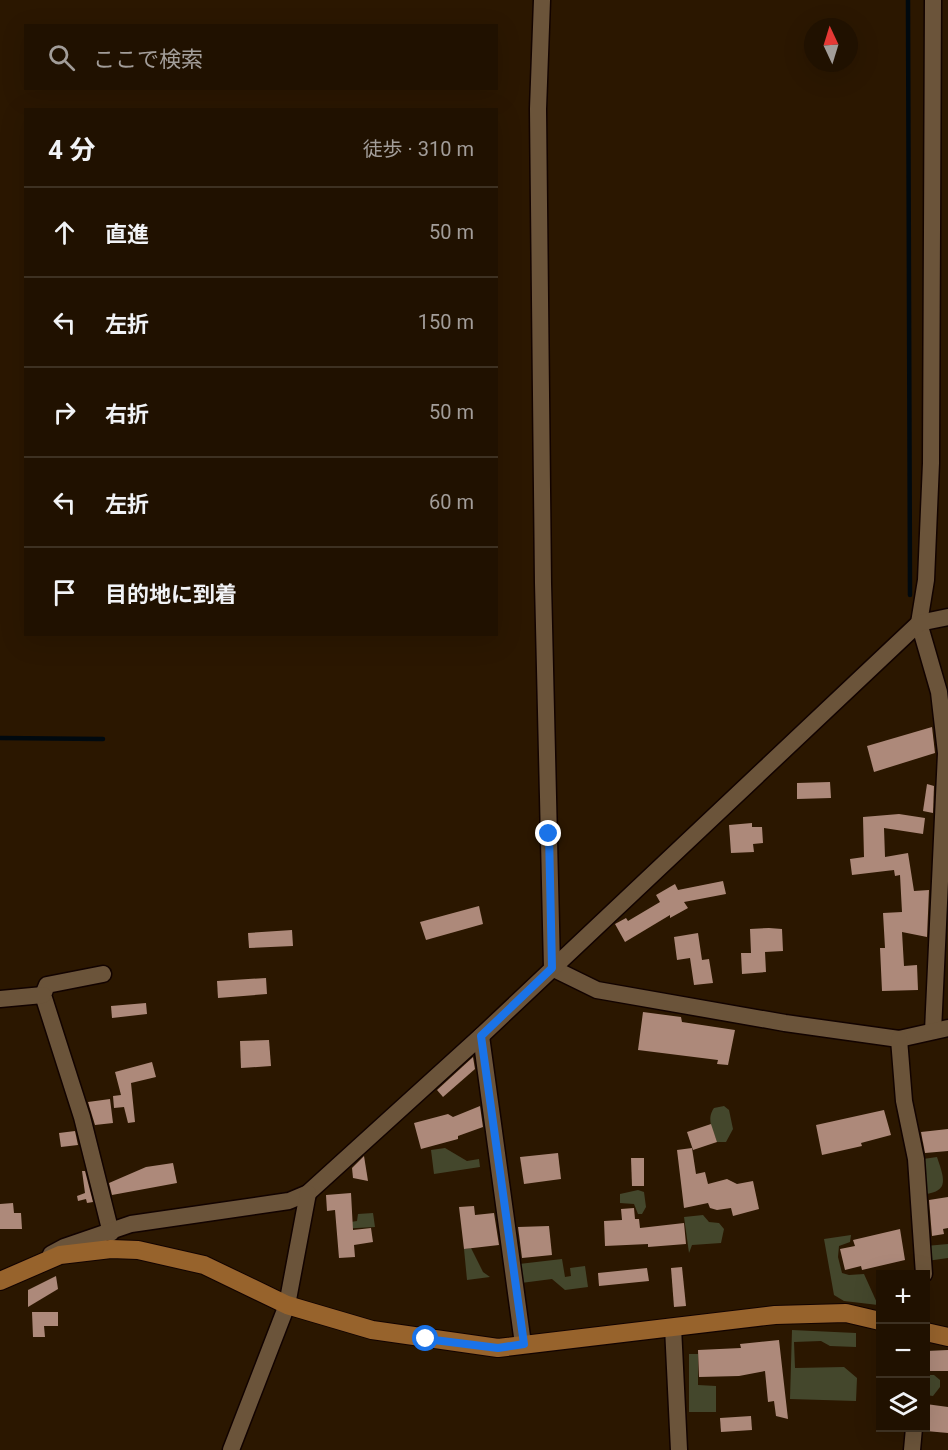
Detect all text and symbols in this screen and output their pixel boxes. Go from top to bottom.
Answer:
north arrow [804,18,858,72]
search box [24,24,498,90]
icon: search [45,41,78,74]
text: ここで検索 [93,47,203,72]
text: 4 分 [48,135,95,165]
text: 徒歩 · 310 m [363,137,474,161]
icon: ahead [48,216,81,249]
text: 50 m [429,220,474,244]
text: 直進 [105,222,149,247]
icon: left [48,306,81,339]
text: 150 m [418,310,474,334]
text: 左折 [105,312,149,337]
icon: right [48,396,81,429]
text: 50 m [429,400,474,424]
text: 右折 [105,402,149,427]
icon: left [48,486,81,519]
text: 60 m [429,490,474,514]
text: 左折 [105,492,149,517]
icon: arrive [48,576,81,609]
text: 目的地に到着 [105,582,237,607]
route end [535,820,561,846]
map controls [876,1270,930,1432]
button: + [876,1270,930,1324]
button: − [876,1324,930,1378]
route start [412,1325,438,1351]
button: layers [876,1378,930,1432]

